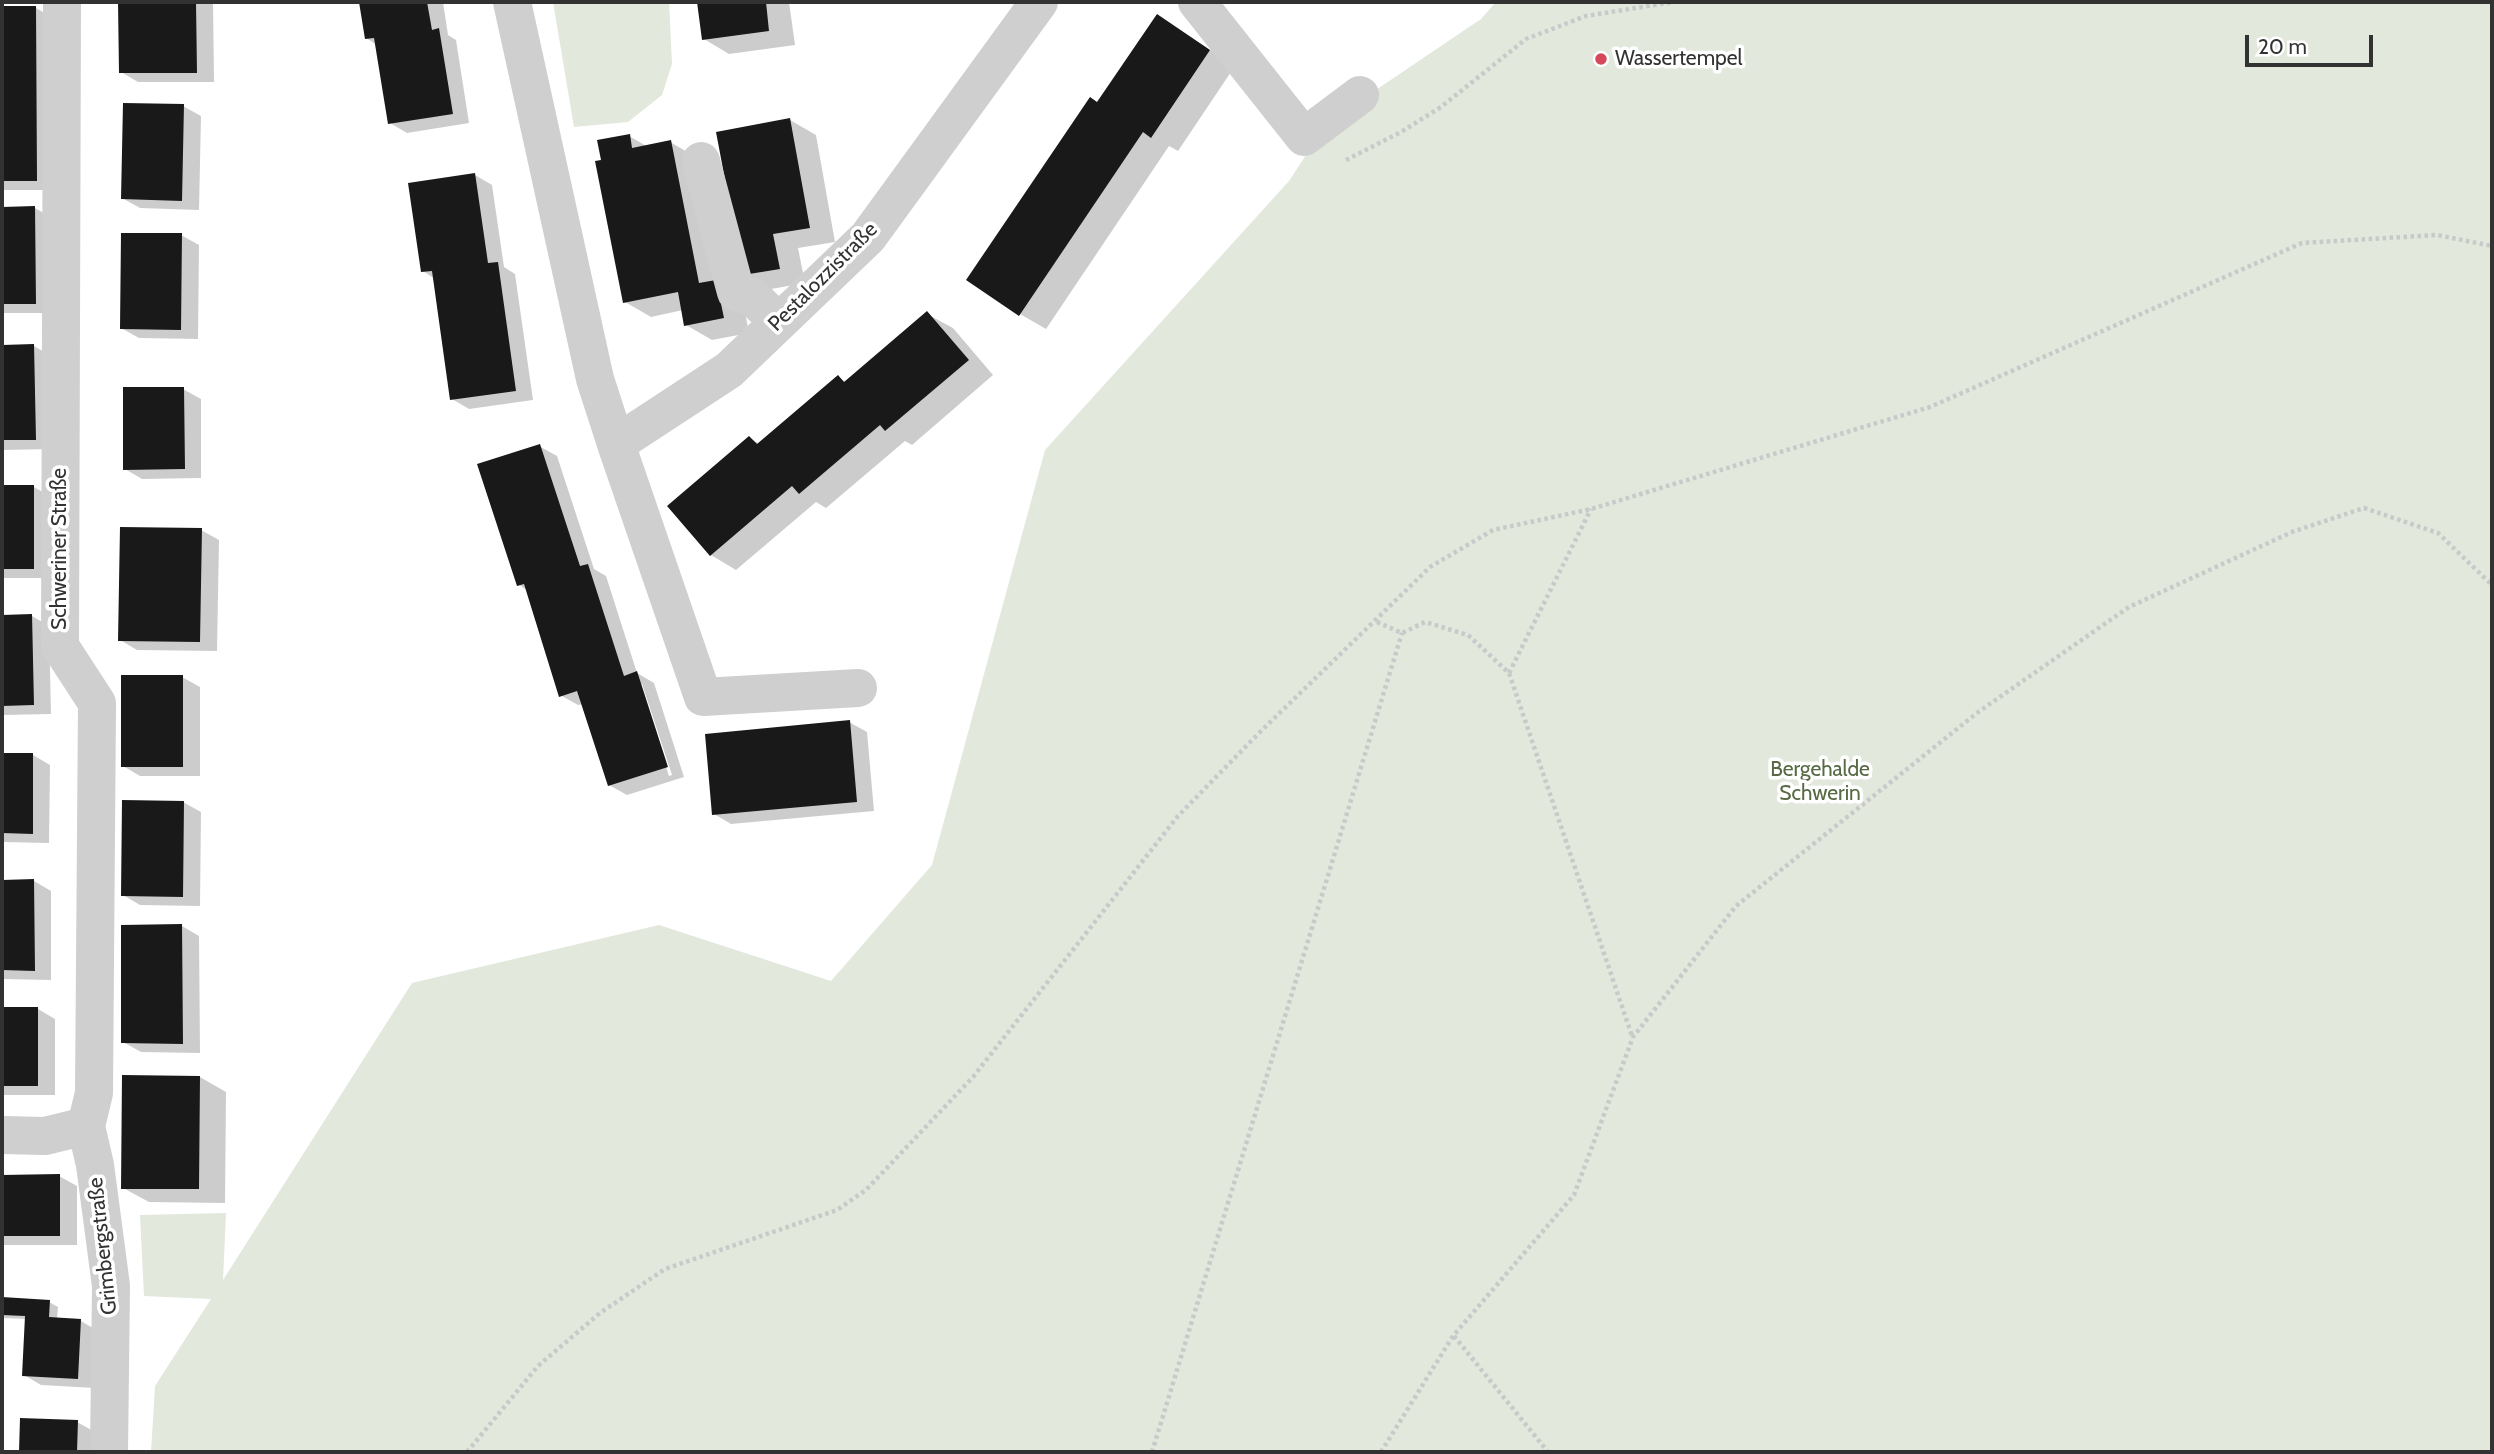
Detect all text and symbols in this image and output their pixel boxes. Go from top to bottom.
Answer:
scale bar [2249,21,2377,65]
text: 20 m [2258,34,2307,59]
place label: Wassertempel [1615,46,1742,72]
marker: Wassertempel [1593,51,1609,67]
street label: Pestalozzistraße [763,217,883,337]
street label: Schweriner Straße [47,468,73,630]
park label: Bergehalde Schwerin [1770,757,1870,807]
street label: Grimbergstraße [83,1176,123,1316]

